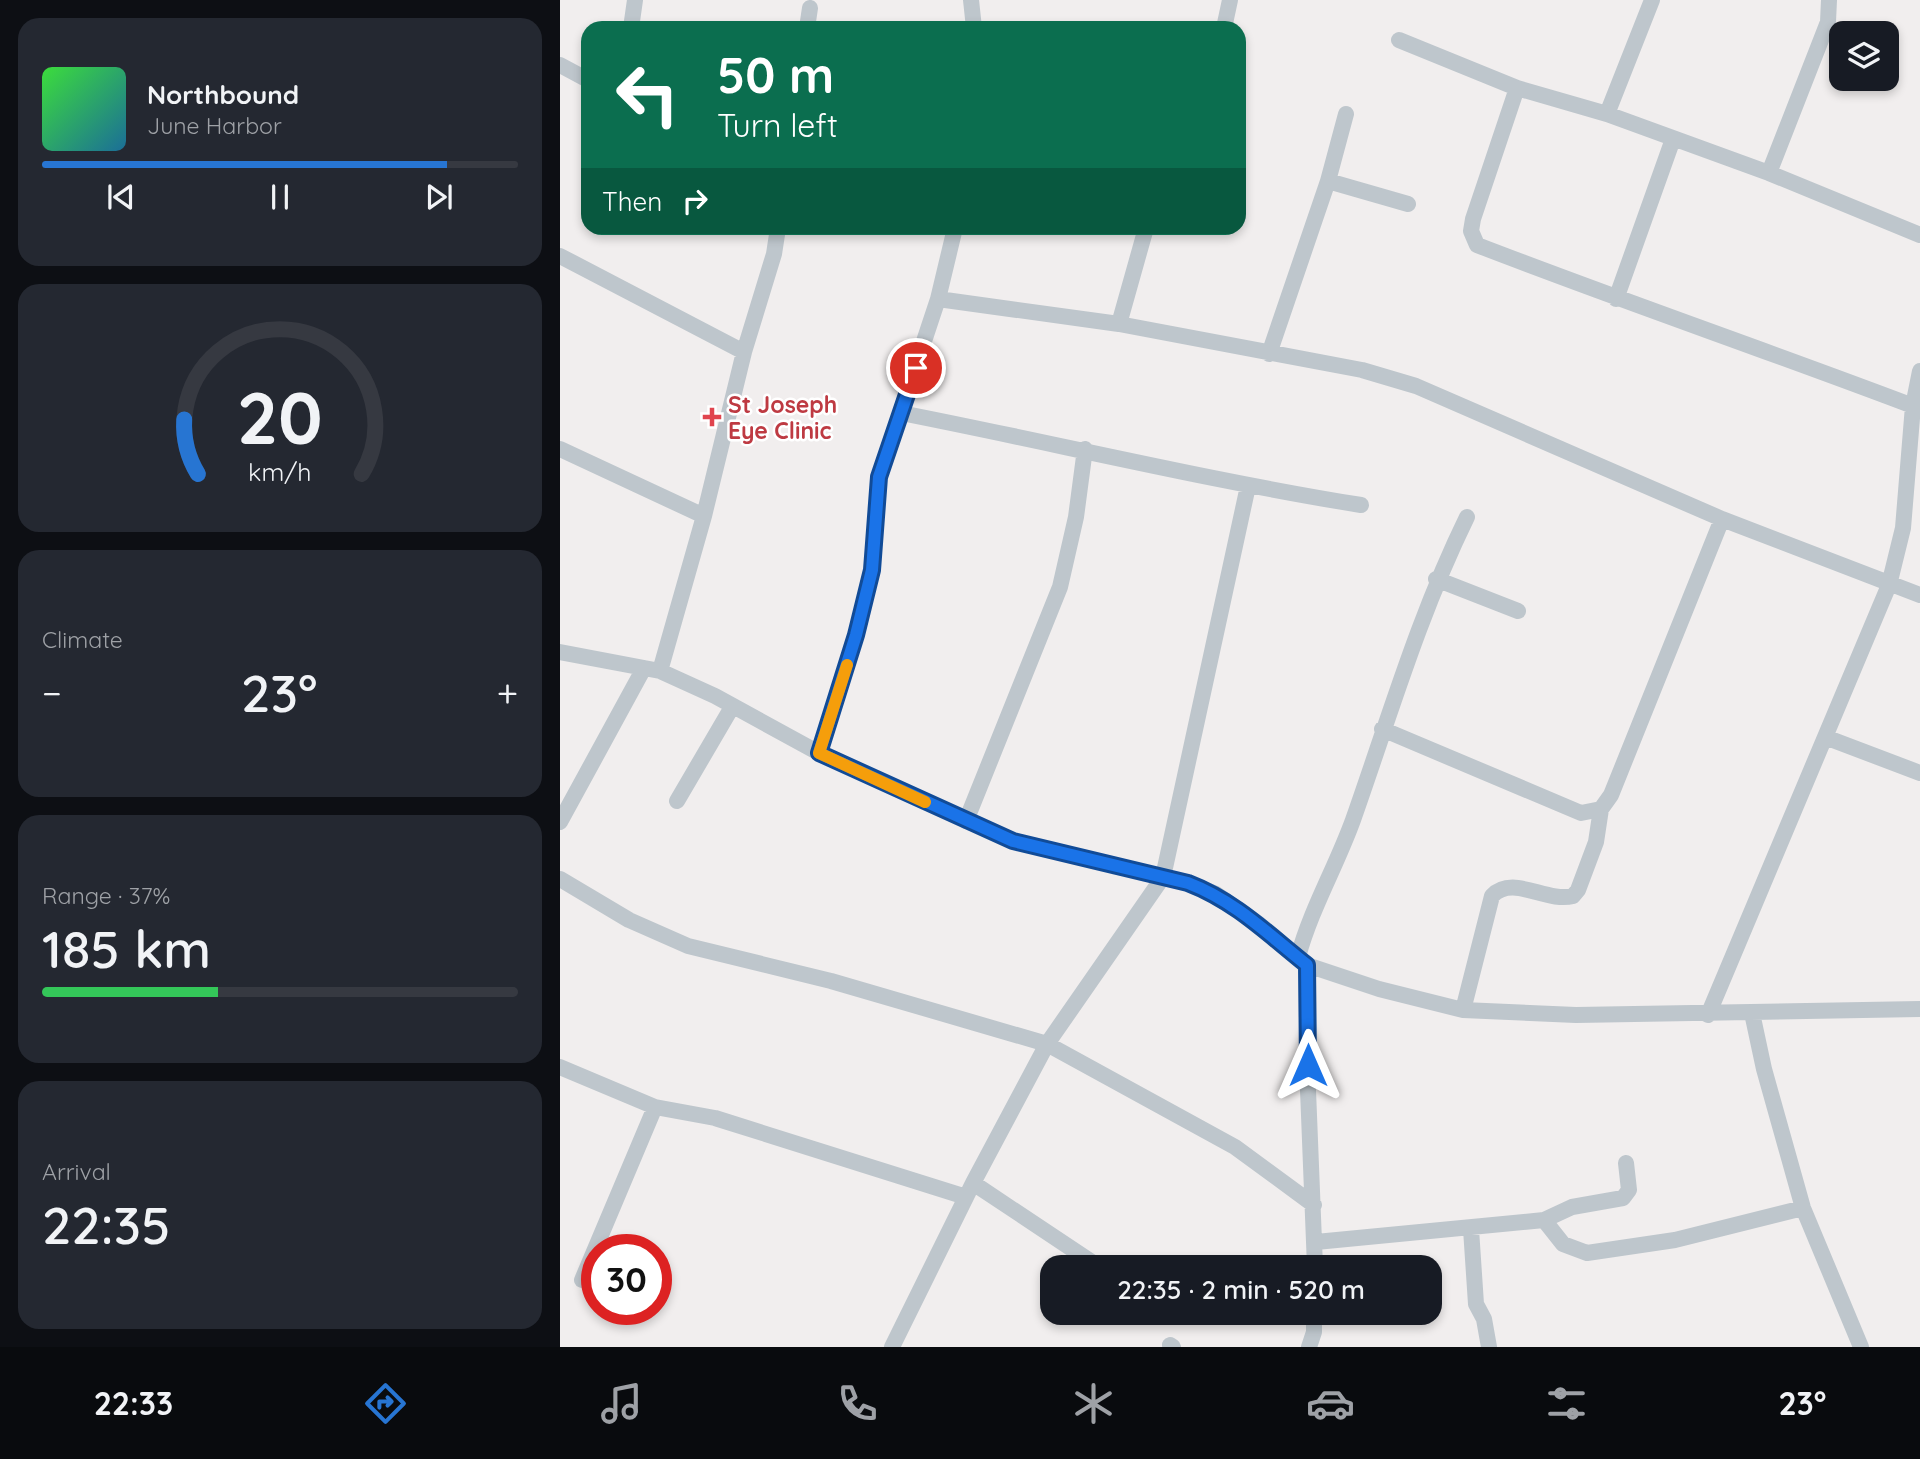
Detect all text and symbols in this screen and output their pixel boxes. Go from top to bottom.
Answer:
map controls [1829,21,1899,91]
button: layers [1829,21,1899,91]
text: 50 m [717,44,834,105]
icon: left [602,49,693,140]
text: Northbound [147,78,299,111]
text: Turn left [717,105,838,145]
text: June Harbor [147,111,282,140]
icon: previous [102,178,140,216]
icon: pause [261,178,299,216]
icon: next [420,178,458,216]
icon: right [676,182,714,220]
text: Then [602,185,662,218]
pin [886,338,946,398]
icon: arrive [897,349,935,387]
text: 20 [237,371,323,462]
place label: St Joseph Eye Clinic [728,390,837,445]
marker: St Joseph Eye Clinic [702,407,722,427]
text: km/h [248,455,312,486]
text: Climate [42,625,123,654]
text: 23° [241,660,317,725]
text: − [42,669,62,717]
text: + [497,669,518,717]
text: Range · 37% [42,881,170,910]
text: 185 km [42,916,211,981]
position arrow [1271,1028,1345,1102]
text: Arrival [42,1157,111,1186]
text: 22:35 [42,1192,171,1257]
speed limit sign: 30 [581,1234,672,1325]
text: 22:35 · 2 min · 520 m [1117,1273,1365,1306]
icon: directions [361,1379,410,1428]
icon: music [597,1379,646,1428]
icon: phone [833,1379,882,1428]
icon: climate [1069,1379,1118,1428]
icon: car [1306,1379,1355,1428]
icon: filters [1542,1379,1591,1428]
text: 22:33 [94,1383,173,1423]
text: 23° [1778,1383,1826,1423]

